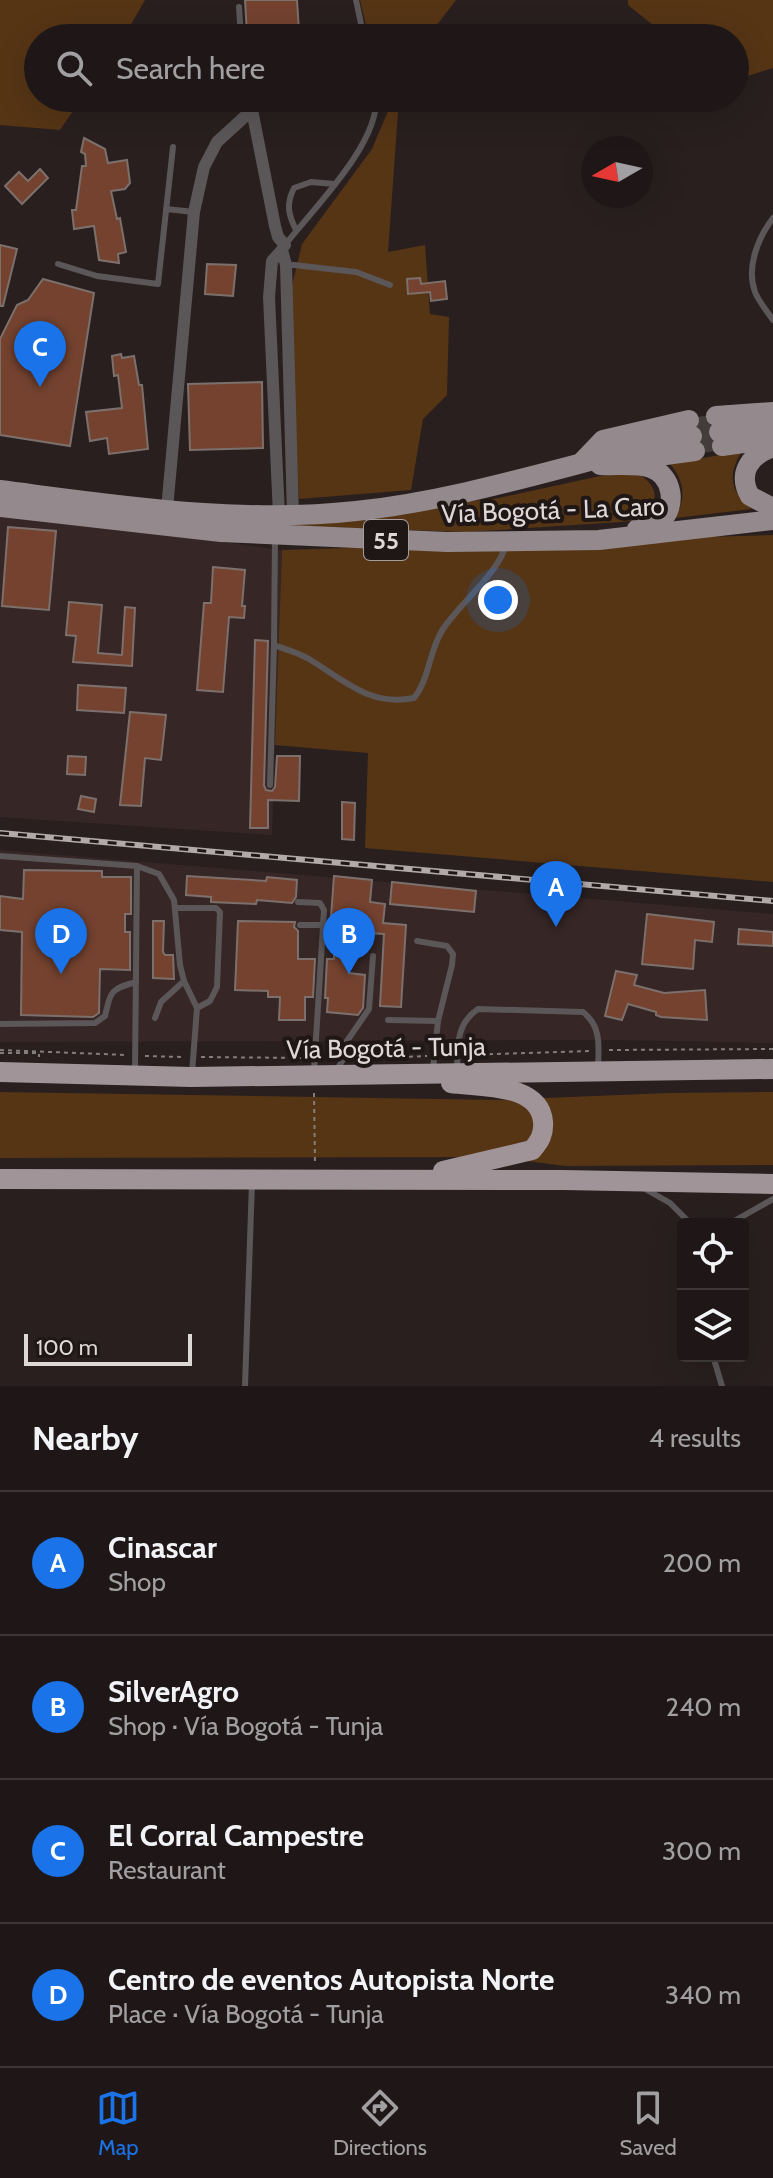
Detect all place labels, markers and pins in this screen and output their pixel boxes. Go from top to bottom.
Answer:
pin: C [14,321,66,387]
pin: A [530,861,582,927]
pin: D [35,908,87,974]
pin: B [323,908,375,974]

